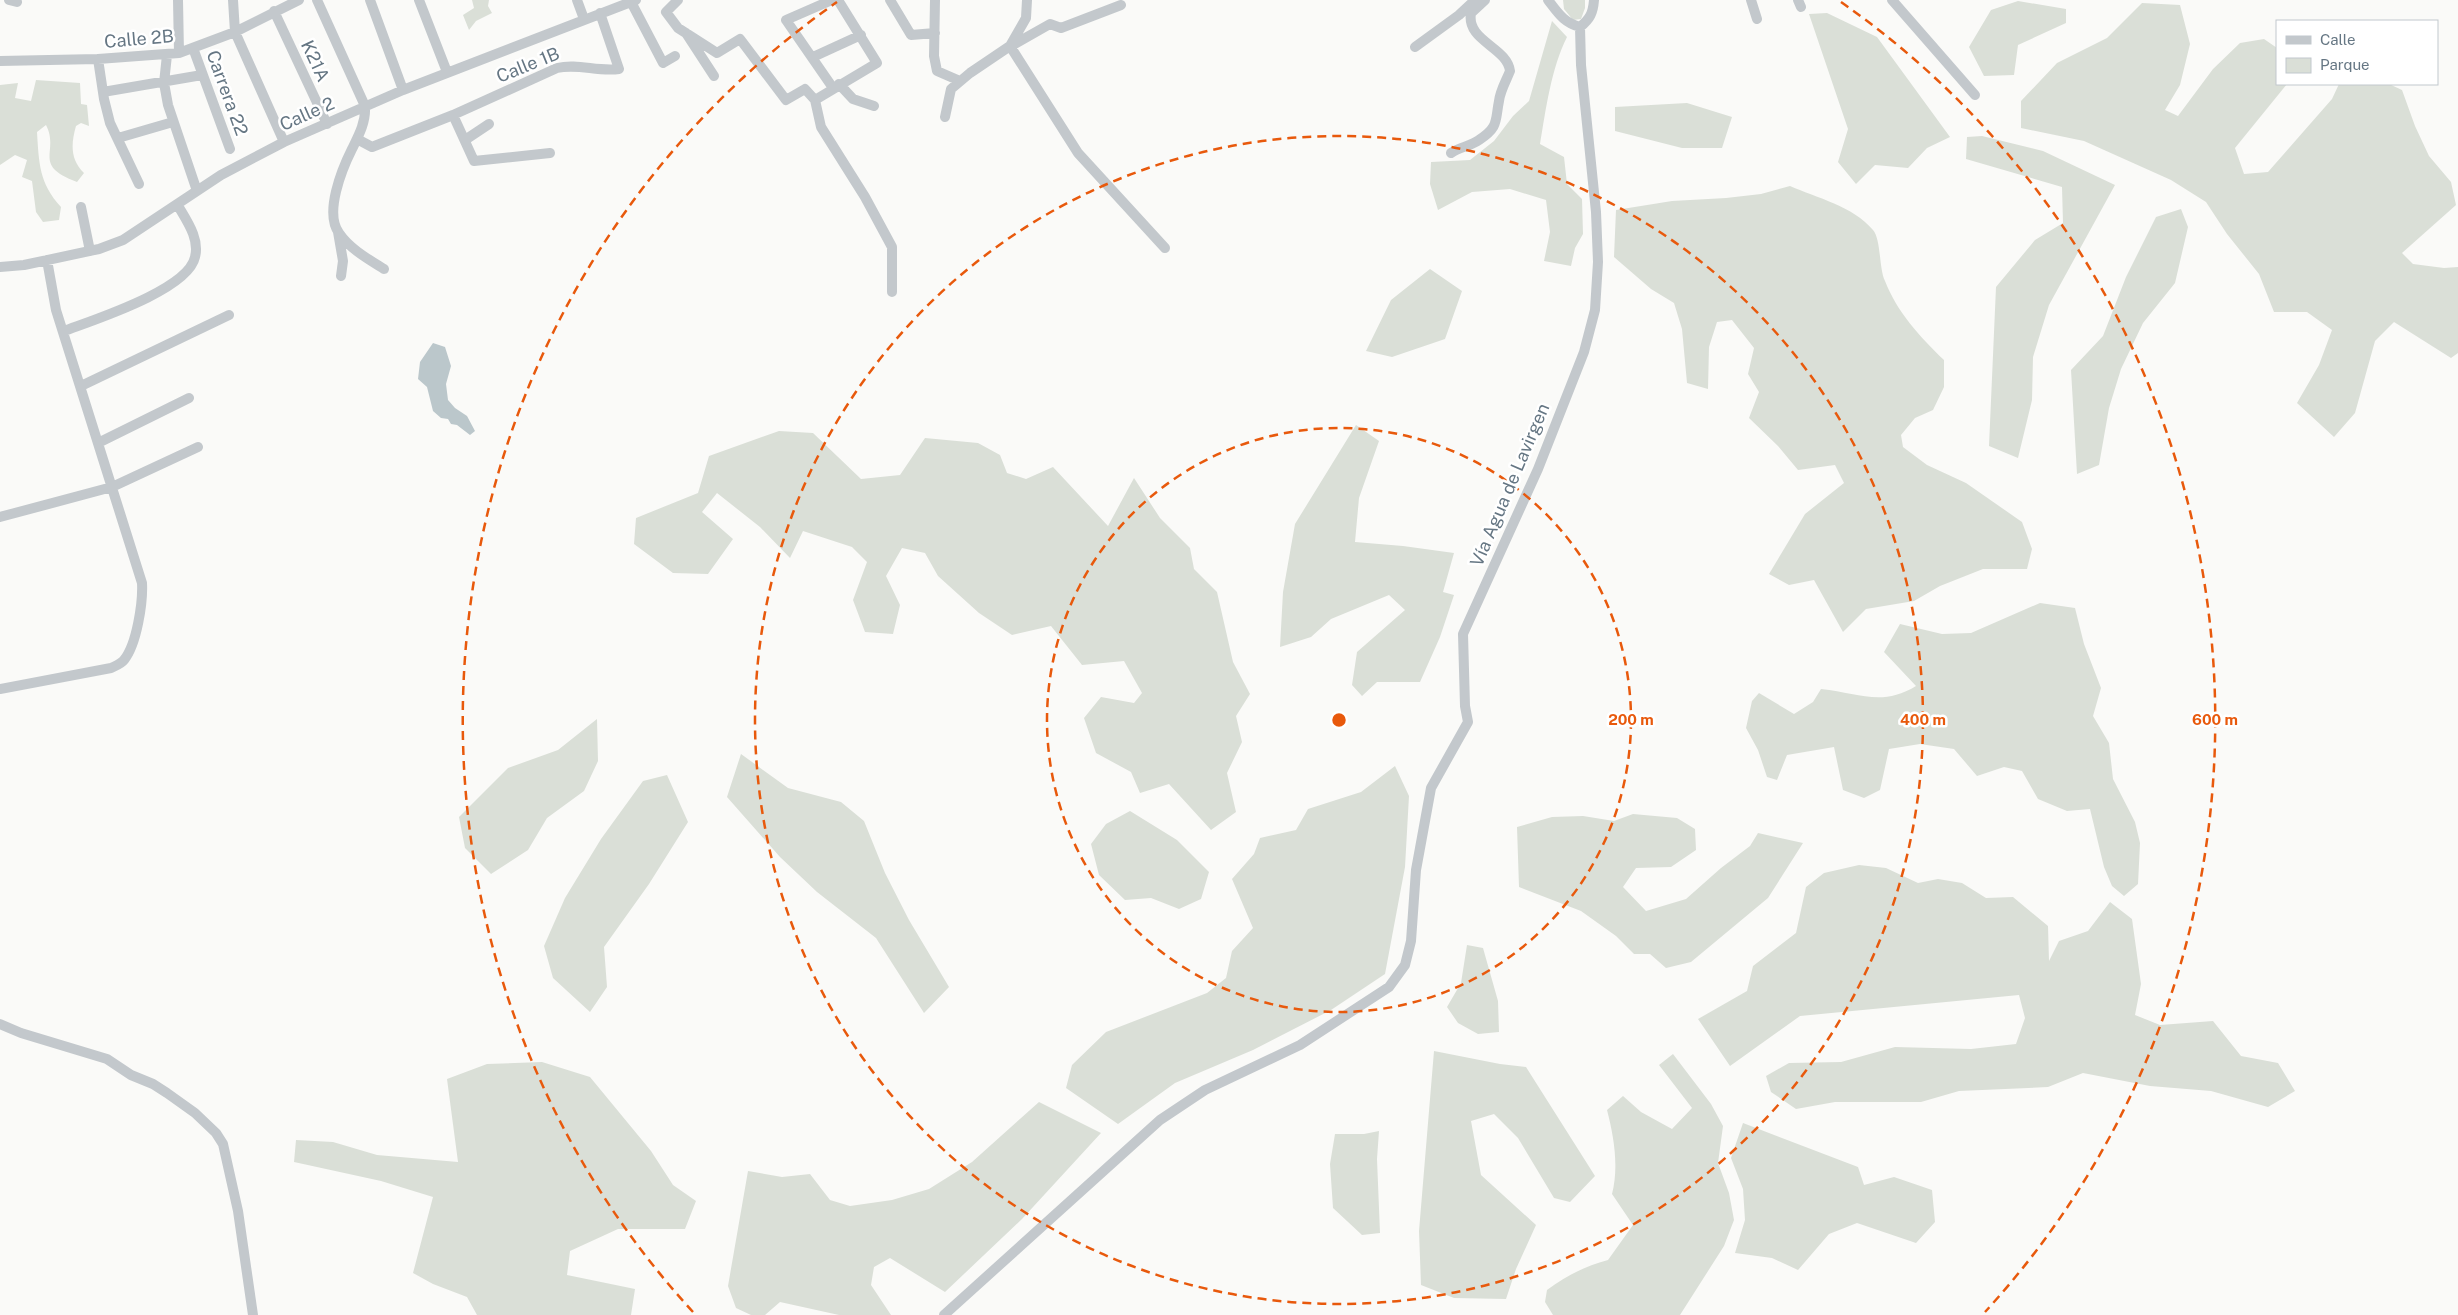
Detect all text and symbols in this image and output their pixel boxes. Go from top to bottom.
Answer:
legend [2276,20,2438,85]
street label: Calle 2B [103,25,175,52]
text: Calle [2320,31,2356,48]
street label: K21A [297,37,334,85]
street label: Calle 1B [493,42,562,87]
street label: Carrera 22 [202,47,253,138]
text: Parque [2320,56,2370,73]
street label: Calle 2 [276,92,337,135]
street label: Vía Agua de Lavirgen [1466,400,1553,570]
centre of rings [1330,711,1348,729]
text: 200 m [1608,711,1654,728]
text: 400 m [1900,711,1946,728]
text: 600 m [2192,711,2238,728]

